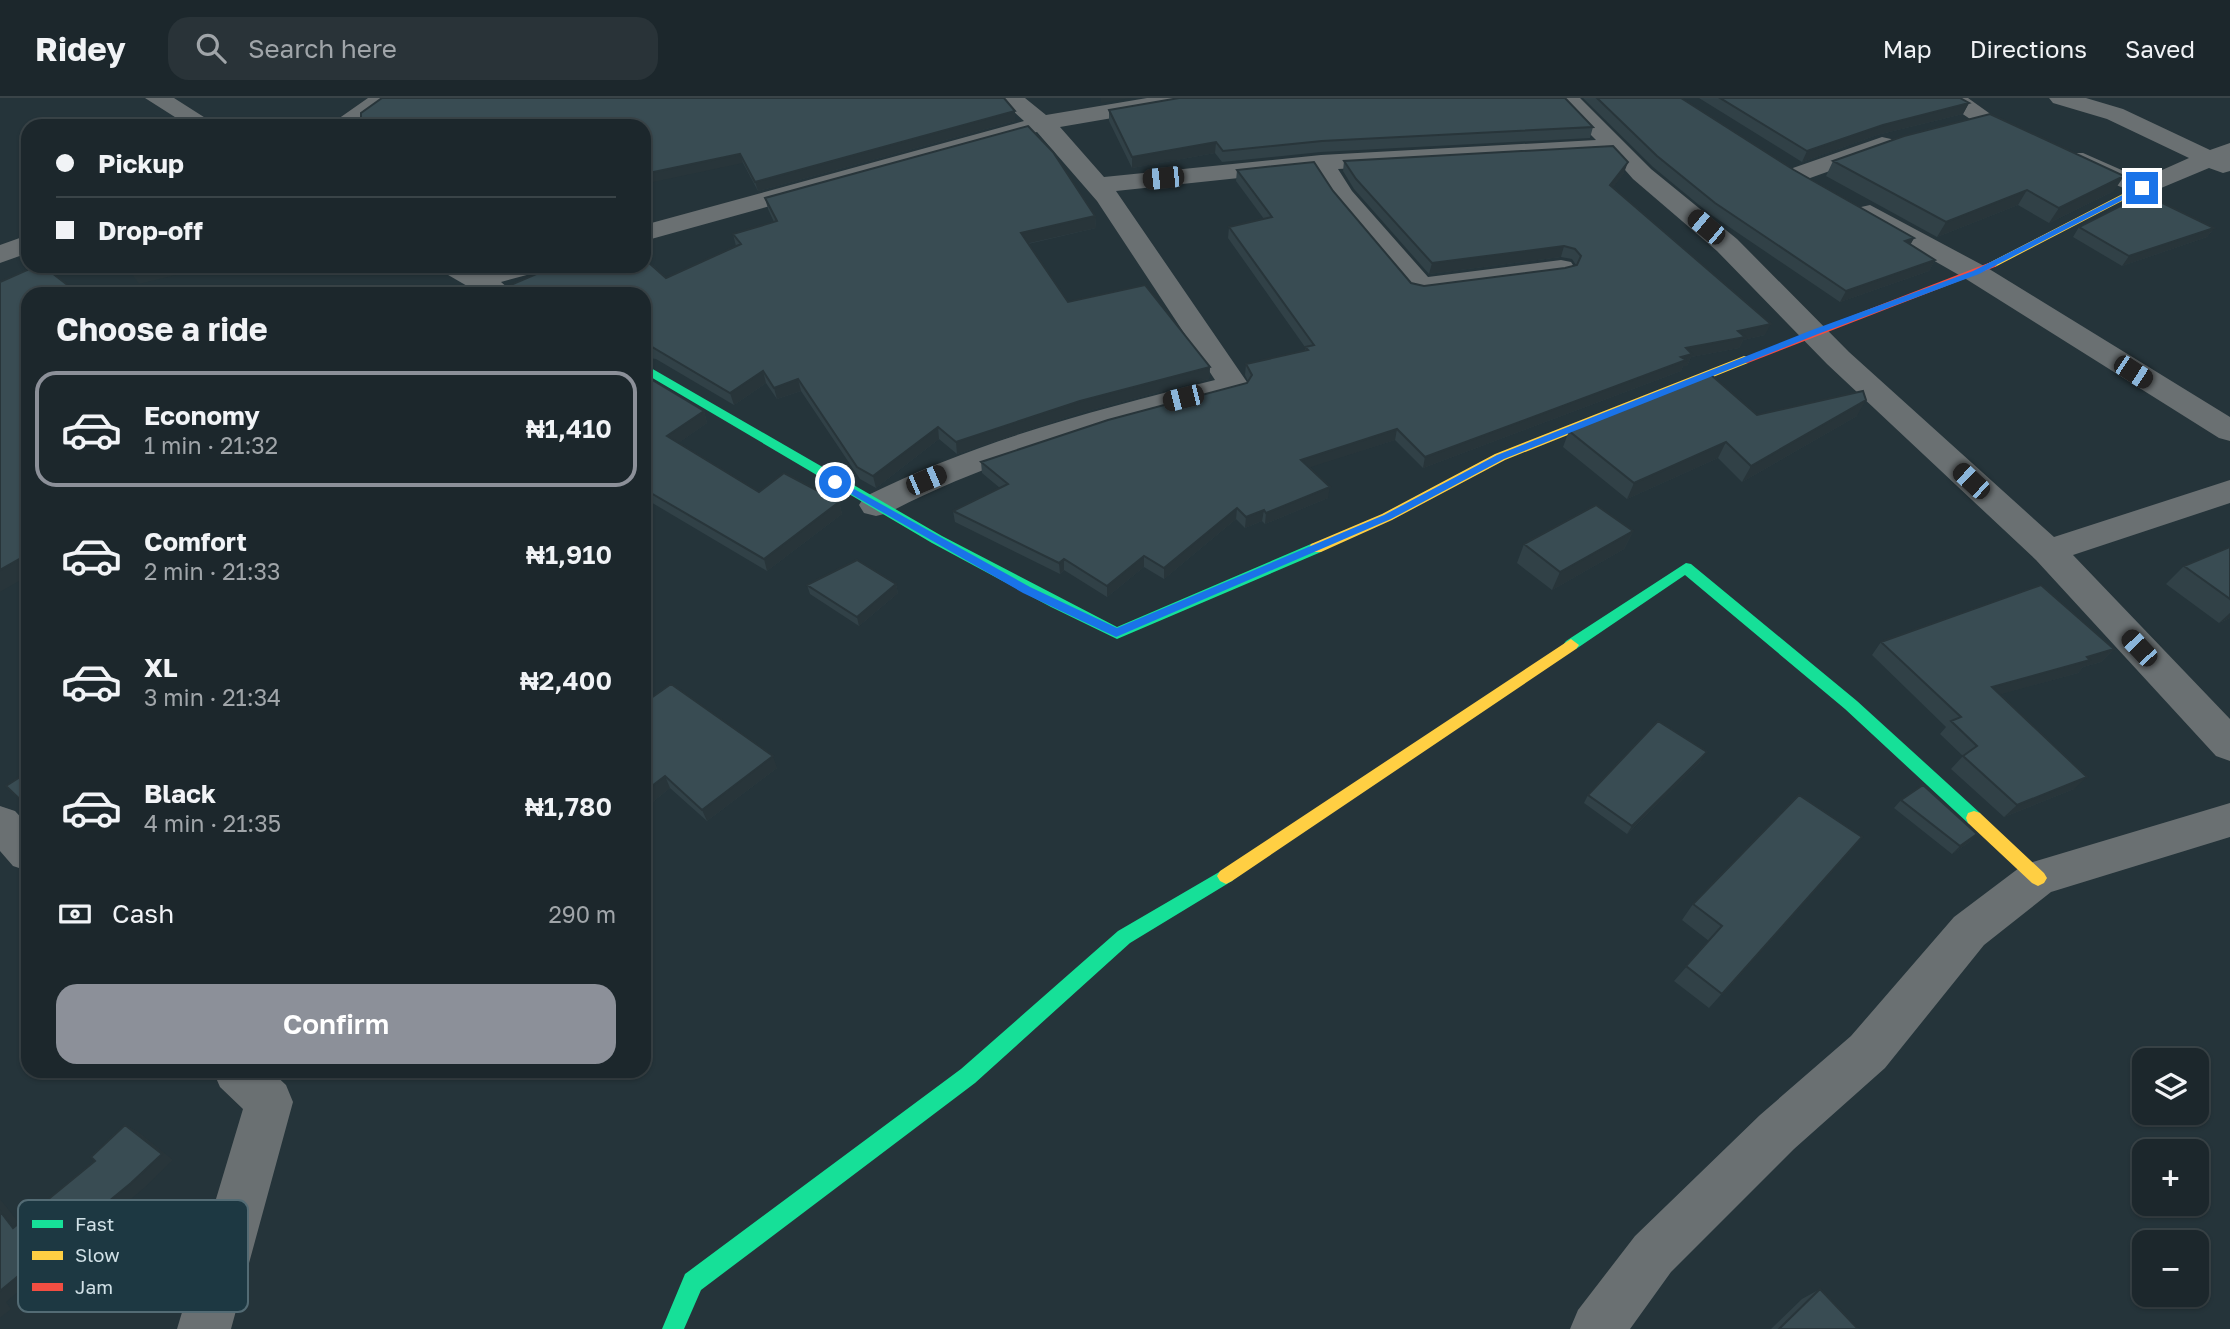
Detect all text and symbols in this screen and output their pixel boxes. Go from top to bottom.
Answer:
search box [168,17,658,80]
text: Ridey [35,29,126,68]
icon: search [192,29,230,67]
text: Search here [248,33,397,64]
text: Map [1883,34,1932,63]
text: Directions [1970,34,2087,63]
text: Saved [2125,34,2195,63]
text: Pickup [98,148,184,179]
car [1142,165,1185,191]
route end [2126,172,2158,204]
car [1684,205,1729,249]
text: Drop-off [98,215,203,246]
text: Choose a ride [56,310,268,348]
car [2110,352,2157,392]
car [1161,383,1206,413]
icon: car [60,398,123,461]
text: Economy [144,400,260,431]
text: ₦1,410 [526,413,612,444]
text: 1 min · 21:32 [144,431,278,459]
car [1949,459,1994,503]
car [903,462,950,498]
route start [819,466,851,498]
icon: car [60,524,123,587]
text: Comfort [144,526,247,557]
text: ₦1,910 [526,539,612,570]
text: 2 min · 21:33 [144,557,280,585]
car [2117,625,2162,671]
icon: car [60,650,123,713]
text: XL [144,652,178,683]
text: ₦2,400 [520,665,612,696]
text: 3 min · 21:34 [144,683,281,711]
icon: car [60,776,123,839]
text: Black [144,778,216,809]
text: ₦1,780 [525,791,612,822]
text: 4 min · 21:35 [144,809,281,837]
icon: cash [56,895,94,933]
text: Cash [112,898,174,929]
text: 290 m [548,900,616,928]
button: Confirm [56,984,616,1064]
map controls [2132,1048,2209,1307]
button: layers [2132,1048,2209,1125]
button: + [2132,1139,2209,1216]
legend [18,1200,248,1312]
text: Fast [75,1212,114,1235]
button: − [2132,1230,2209,1307]
text: Slow [75,1243,120,1266]
text: Jam [75,1275,113,1298]

